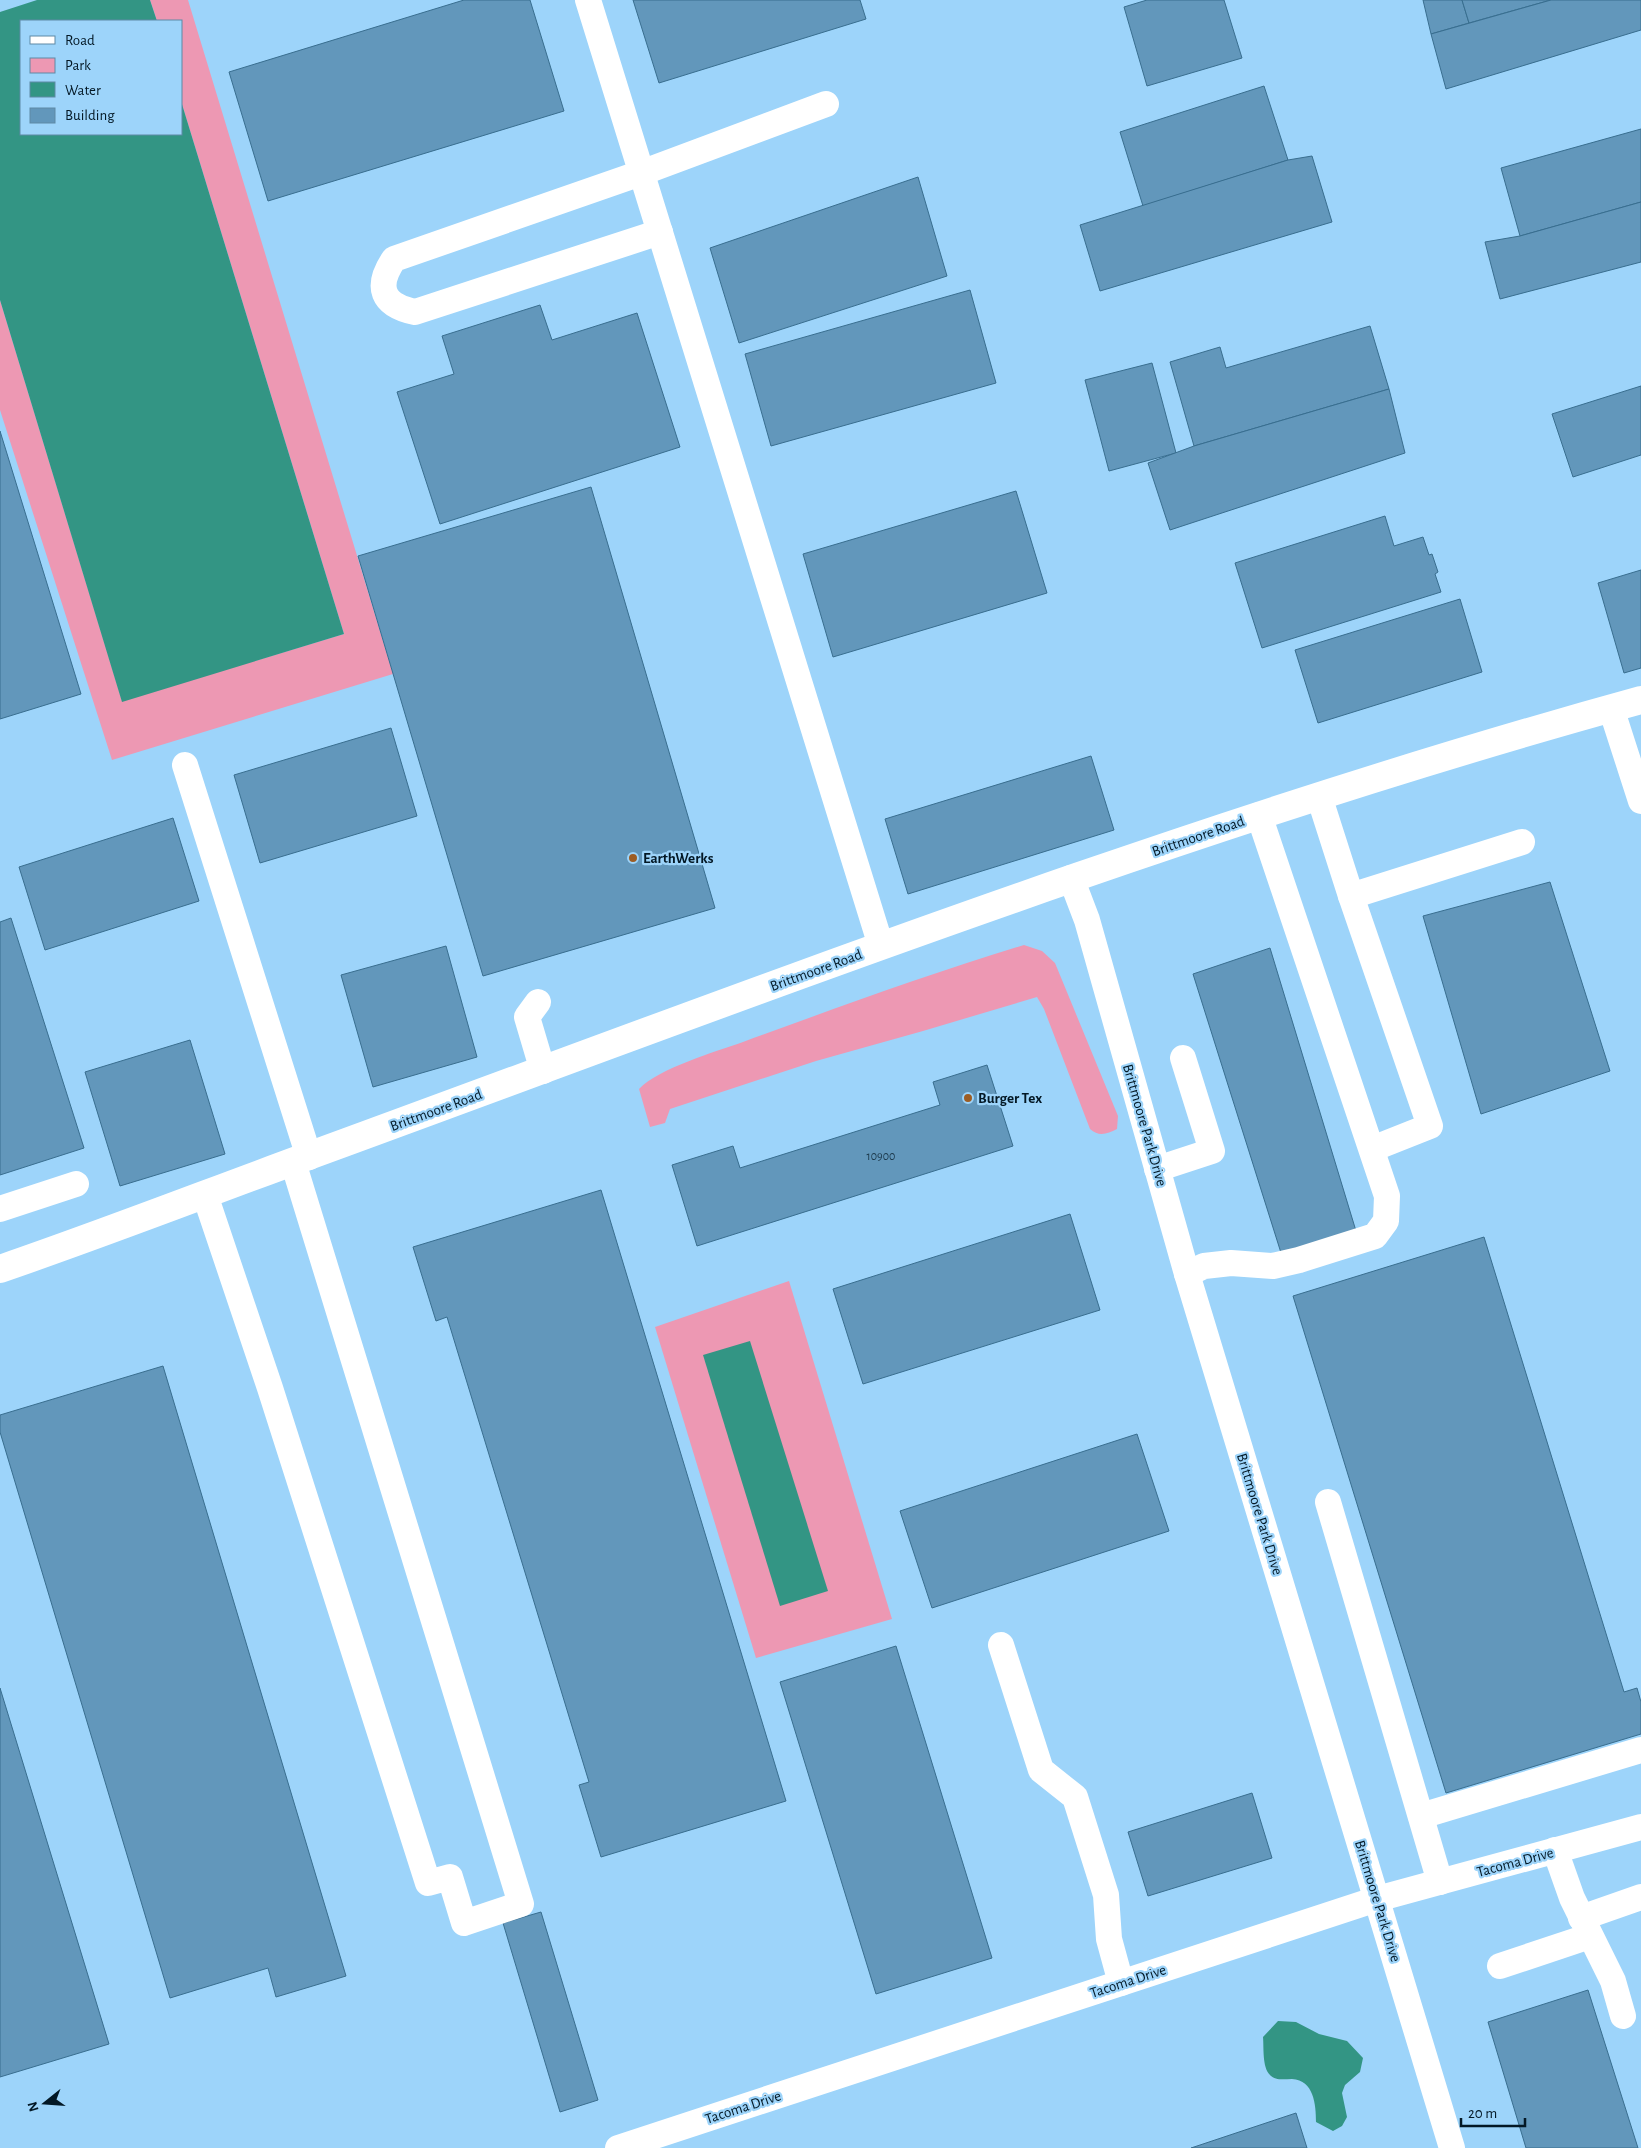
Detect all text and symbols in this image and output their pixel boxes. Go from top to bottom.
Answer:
legend [20,20,182,135]
text: Road [65,33,95,48]
text: Park [65,58,91,73]
text: Water [65,83,101,98]
text: Building [65,108,115,123]
street label: Brittmoore Road [1150,814,1246,859]
place label: EarthWerks [643,851,714,866]
marker: EarthWerks [627,852,639,864]
street label: Brittmoore Road [768,947,864,994]
street label: Brittmoore Park Drive [1120,1062,1169,1188]
street label: Brittmoore Road [388,1087,484,1134]
place label: Burger Tex [978,1091,1042,1106]
marker: Burger Tex [962,1092,974,1104]
house number: 10900 [867,1150,895,1162]
street label: Brittmoore Park Drive [1234,1452,1285,1577]
street label: Brittmoore Park Drive [1352,1839,1403,1964]
street label: Tacoma Drive [1475,1845,1555,1880]
street label: Tacoma Drive [1088,1962,1168,2001]
north arrow [20,2078,70,2128]
street label: Tacoma Drive [703,2088,783,2127]
scale bar [1461,2096,1525,2128]
text: N [25,2100,42,2113]
text: 20 m [1468,2106,1497,2121]

